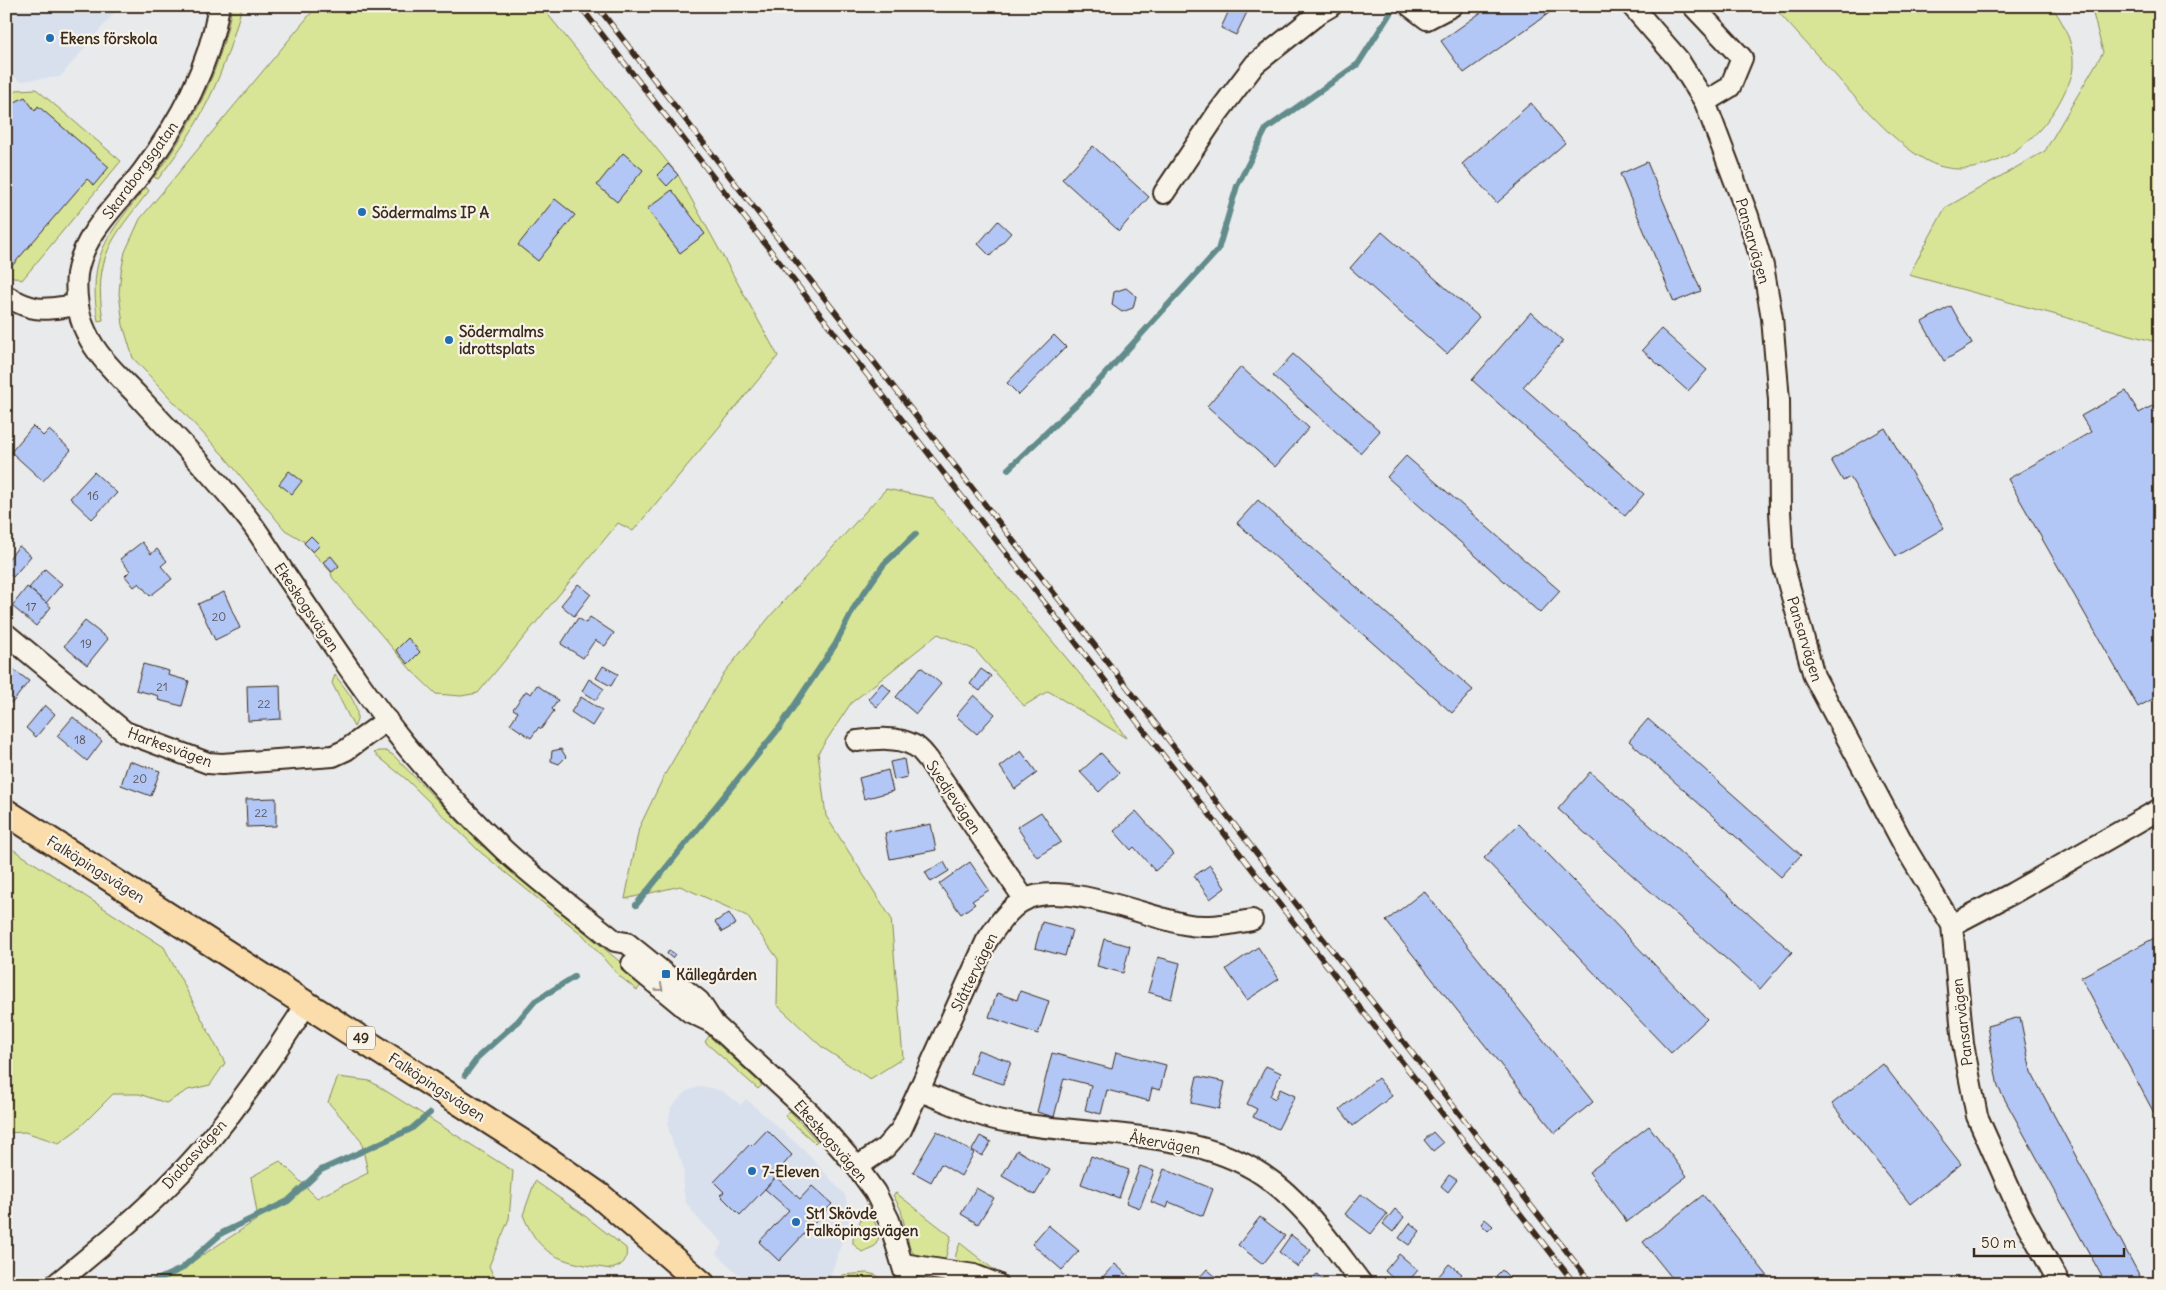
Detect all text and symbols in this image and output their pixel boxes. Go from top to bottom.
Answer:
place label: Ekens förskola [60,29,158,48]
marker: Ekens förskola [44,32,56,44]
street label: Skaraborgsgatan [98,117,182,223]
street label: Pansarvägen [1732,196,1774,286]
place label: Södermalms IP A [372,203,489,222]
marker: Södermalms IP A [356,206,368,218]
place label: Södermalms idrottsplats [459,322,544,359]
marker: Södermalms idrottsplats [443,334,455,346]
house number: 16 [87,488,99,503]
street label: Ekeskogsvägen [270,559,344,655]
street label: Pansarvägen [1783,594,1827,684]
house number: 17 [26,599,36,614]
house number: 20 [212,609,226,624]
house number: 19 [80,636,92,651]
house number: 21 [156,679,168,694]
house number: 22 [257,696,271,711]
street label: Harkesvägen [125,723,215,771]
house number: 18 [74,732,86,747]
street label: Svedjevägen [922,757,986,838]
house number: 20 [133,771,147,786]
house number: 22 [254,805,268,820]
street label: Falköpingsvägen [43,831,149,907]
street label: Slåttervägen [947,929,1001,1014]
place label: Källegården [676,965,757,985]
marker: Källegården [660,968,672,980]
street label: Pansarvägen [1947,977,1977,1067]
one-way arrow [654,982,663,990]
road number: 49 [347,1026,375,1050]
street label: Falköpingsvägen [385,1048,490,1126]
street label: Ekeskogsvägen [790,1096,872,1186]
street label: Diabasvägen [158,1115,230,1193]
street label: Åkervägen [1128,1126,1203,1159]
place label: 7-Eleven [762,1162,820,1181]
marker: 7-Eleven [746,1165,758,1177]
place label: St1 Skövde Falköpingsvägen [806,1204,919,1241]
marker: St1 Skövde Falköpingsvägen [790,1216,802,1228]
scale bar [1974,1225,2124,1257]
text: 50 m [1981,1233,2016,1252]

